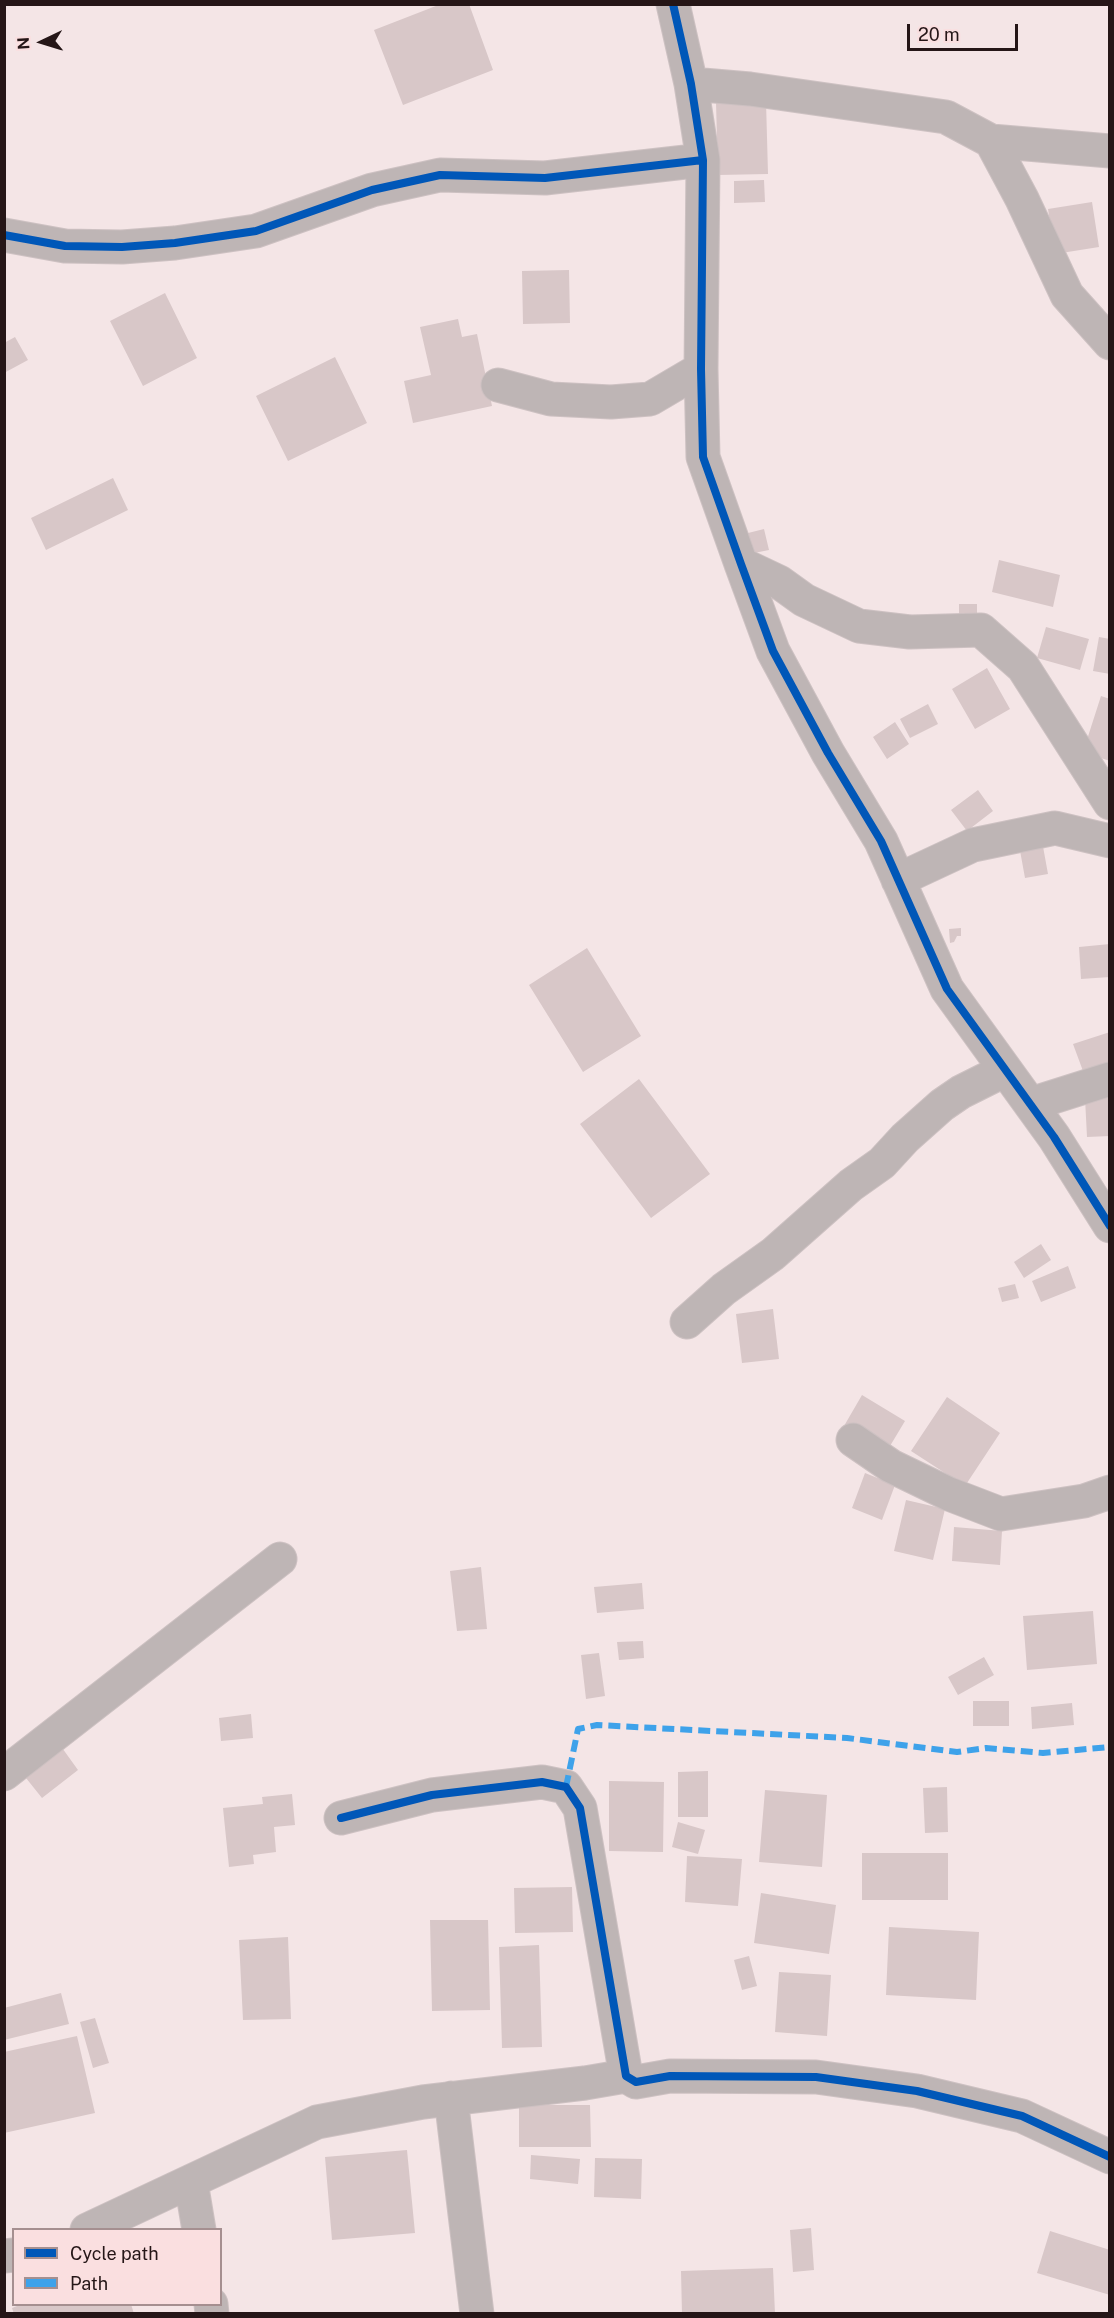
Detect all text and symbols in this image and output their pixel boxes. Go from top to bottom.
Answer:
north arrow [12,12,72,72]
scale bar [910,12,1021,50]
text: 20 m [918,24,960,45]
text: N [14,36,33,50]
legend [12,2228,222,2306]
text: Cycle path [70,2243,159,2264]
text: Path [70,2273,108,2294]

